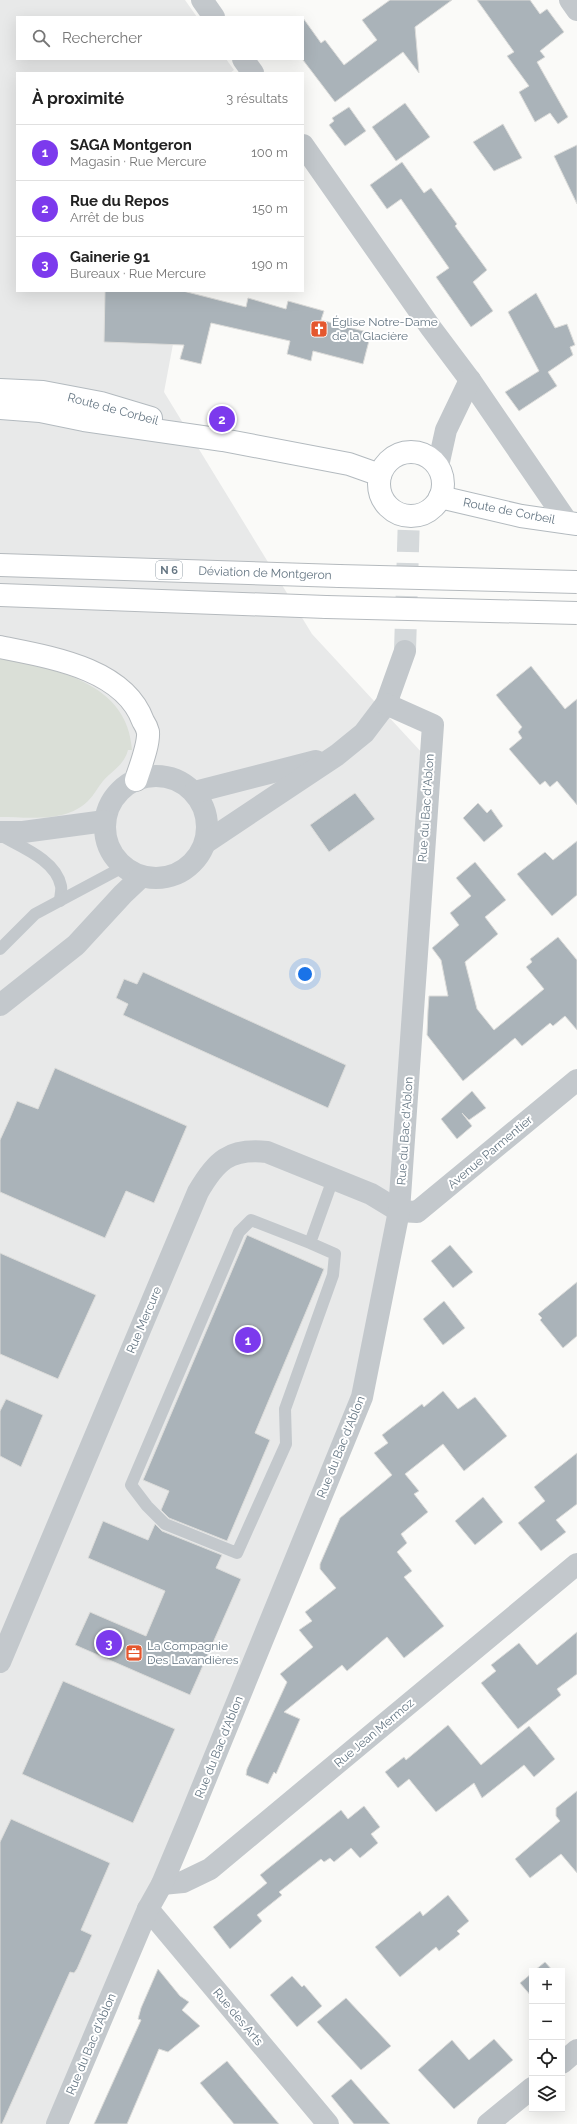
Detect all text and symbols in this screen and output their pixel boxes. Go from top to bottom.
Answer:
search box [16,16,304,60]
icon: search [30,27,52,49]
text: Rechercher [62,29,142,47]
text: À proximité [32,88,124,108]
text: 3 résultats [226,91,288,106]
text: SAGA Montgeron [70,136,192,154]
text: 1 [42,145,48,160]
text: 100 m [251,145,288,160]
text: Magasin · Rue Mercure [70,154,207,169]
text: Rue du Repos [70,192,169,210]
text: 2 [41,201,49,216]
text: 150 m [252,201,288,216]
text: Arrêt de bus [70,210,144,225]
text: Gainerie 91 [70,248,150,266]
text: 3 [41,257,49,272]
text: 190 m [252,257,288,272]
text: Bureaux · Rue Mercure [70,266,206,281]
place label: Église Notre-Dame de la Glacière [332,315,438,343]
church icon: Église Notre-Dame de la Glacière [309,319,329,339]
street label: Route de Corbeil [66,390,161,428]
pin: 2 [209,404,235,434]
street label: Route de Corbeil [462,495,557,527]
road number: N 6 [156,561,182,579]
street label: Déviation de Montgeron [198,564,332,582]
street label: Rue du Bac d'Ablon [415,753,437,863]
your location [295,964,315,984]
street label: Rue du Bac d'Ablon [394,1076,416,1186]
street label: Avenue Parmentier [445,1112,536,1192]
street label: Rue Mercure [124,1284,164,1356]
pin: 1 [235,1325,261,1355]
street label: Rue du Bac d'Ablon [314,1394,368,1500]
pin: 3 [96,1628,122,1658]
place label: La Compagnie Des Lavandières [147,1639,239,1667]
office icon: La Compagnie Des Lavandières [124,1643,144,1663]
street label: Rue du Bac d'Ablon [192,1694,246,1800]
street label: Rue Jean Mermoz [331,1696,417,1770]
map controls [529,1968,565,2112]
button: + [529,1968,565,2004]
street label: Rue des Arts [210,1986,266,2049]
street label: Rue du Bac d'Ablon [63,1991,119,2097]
button: − [529,2004,565,2040]
button: locate [529,2040,565,2076]
button: layers [529,2076,565,2112]

